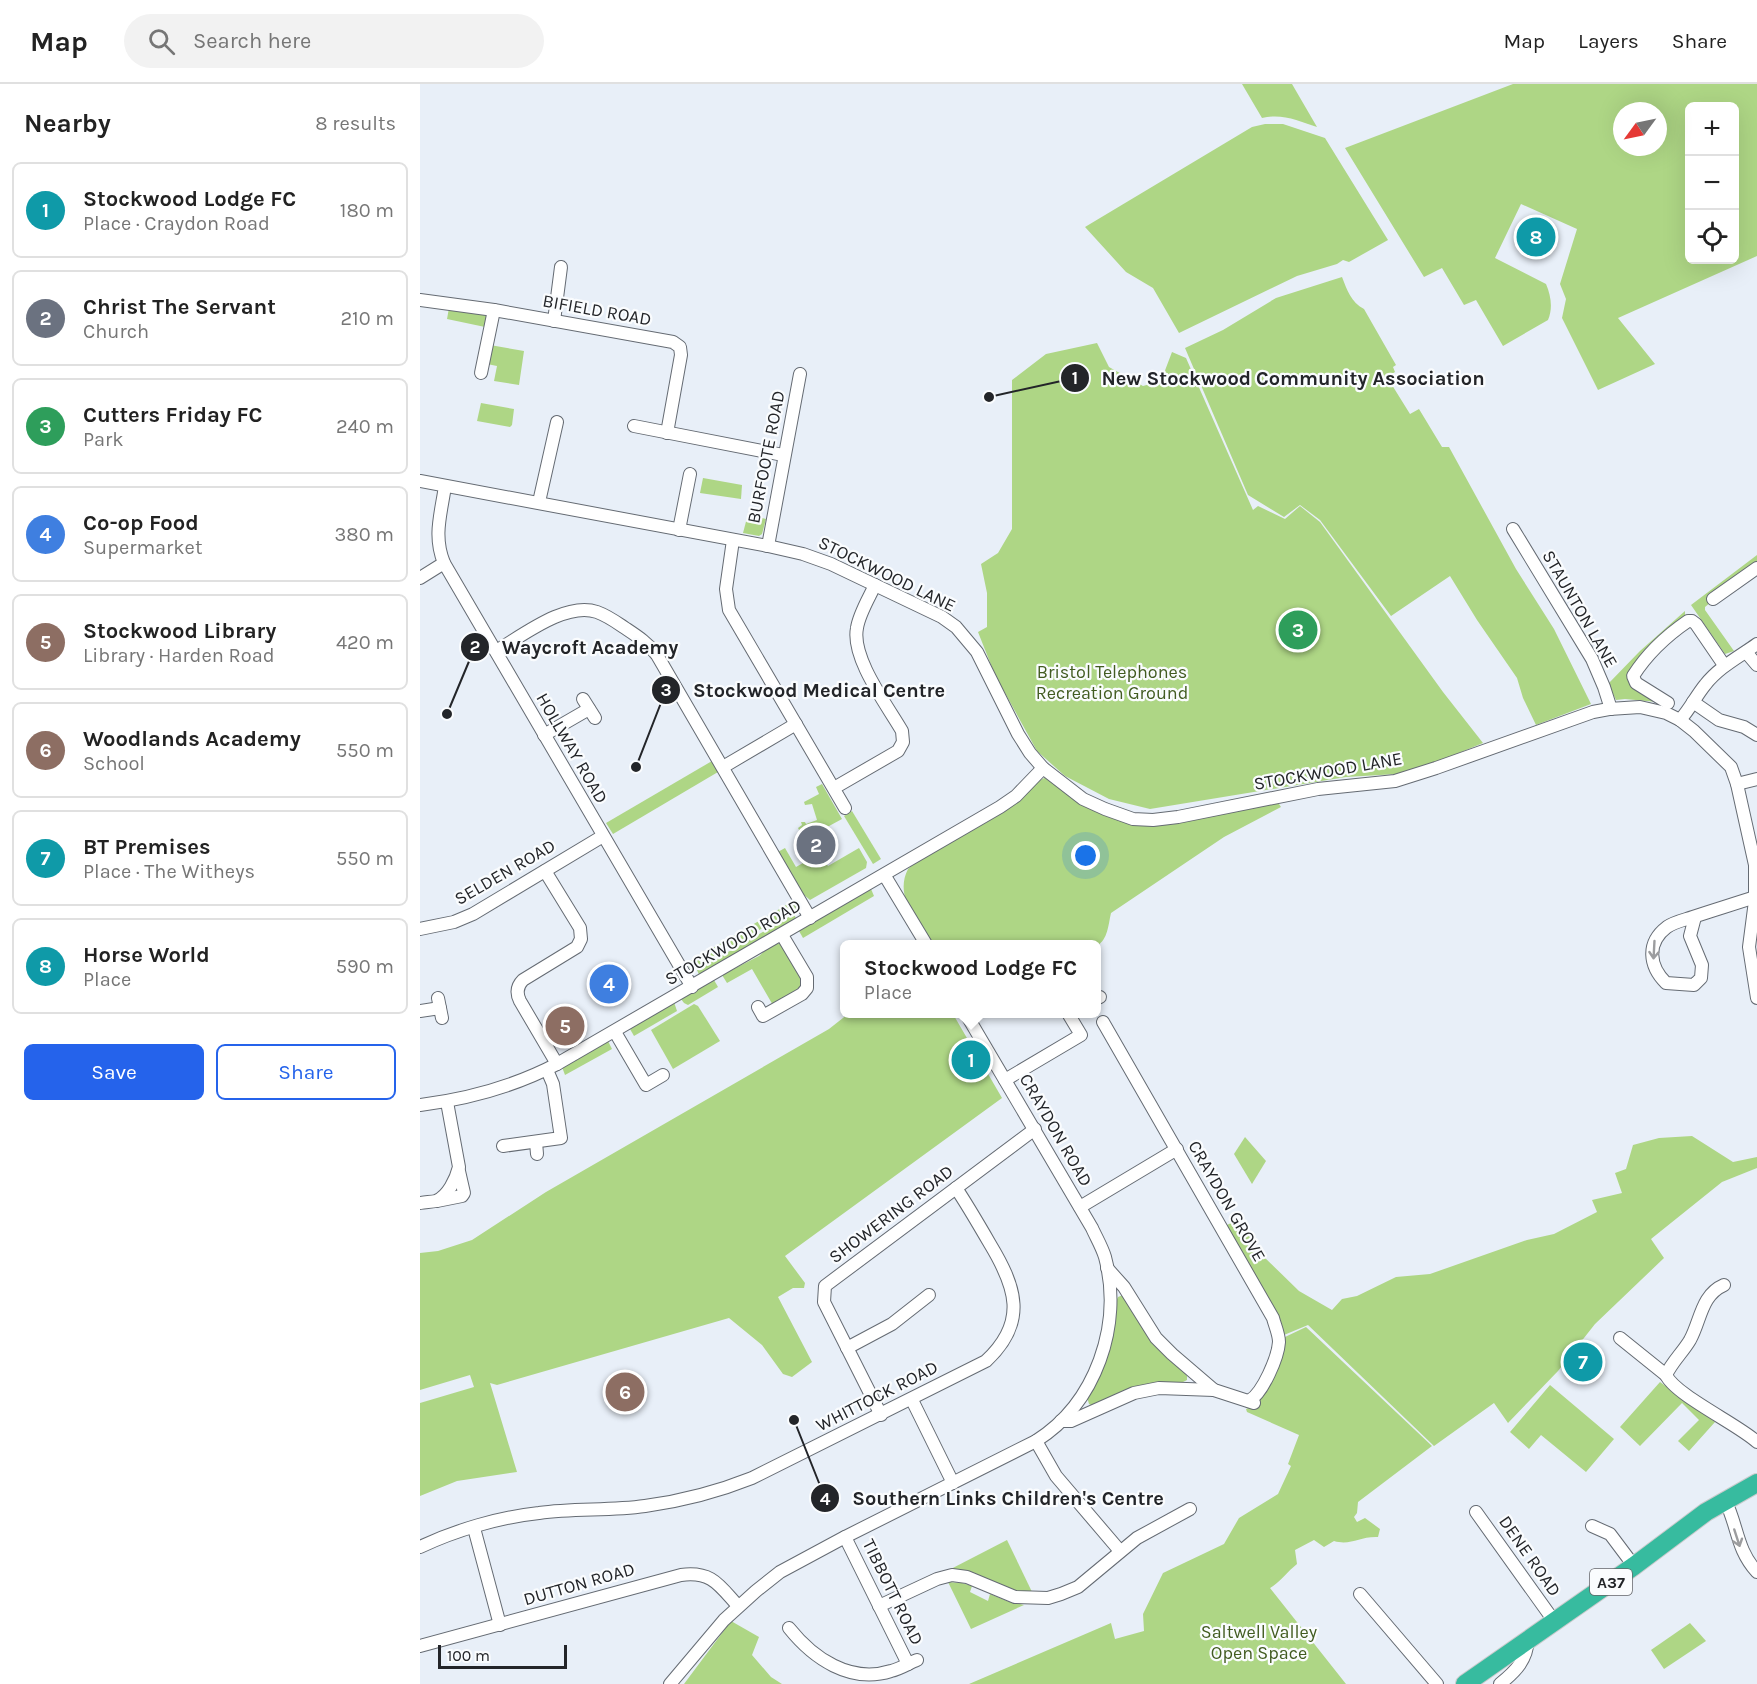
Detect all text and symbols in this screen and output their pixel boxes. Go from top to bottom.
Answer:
search box [124,14,544,68]
text: Map [30,25,88,58]
icon: search [145,25,178,58]
text: Search here [193,28,311,54]
text: Map [1503,29,1545,53]
text: Layers [1578,29,1639,53]
text: Share [1672,29,1727,53]
north arrow [1613,102,1667,156]
map controls [1685,102,1739,264]
button: + [1685,102,1739,156]
text: Nearby [24,108,111,139]
text: 8 results [315,112,396,135]
button: − [1685,156,1739,210]
text: Stockwood Lodge FC [83,186,296,212]
text: 1 [42,199,49,222]
text: 180 m [340,199,394,222]
button: locate [1685,210,1739,264]
text: Place · Craydon Road [83,212,270,235]
pin: 8 [1516,214,1556,260]
street label: BIFIELD ROAD [541,290,653,330]
text: Christ The Servant [83,294,276,320]
text: 2 [39,307,52,330]
text: 210 m [340,307,394,330]
text: Church [83,320,149,343]
callout: New Stockwood Community Association [1060,359,1497,397]
text: 1 [1072,367,1078,389]
text: New Stockwood Community Association [1101,367,1485,390]
street label: BURFOOTE ROAD [742,389,790,525]
text: Cutters Friday FC [83,402,262,428]
text: 3 [39,415,52,438]
text: 240 m [336,415,394,438]
text: Park [83,428,124,451]
text: Co-op Food [83,510,199,536]
text: 4 [40,523,51,546]
text: 380 m [335,523,394,546]
street label: STOCKWOOD LANE [815,531,959,617]
text: Supermarket [83,536,202,559]
street label: STAUNTON LANE [1537,546,1623,672]
pin: 3 [1278,608,1318,652]
text: Stockwood Library [83,618,276,644]
callout: Waycroft Academy [460,628,691,666]
text: 5 [40,631,51,654]
text: 420 m [336,631,394,654]
text: 2 [470,636,480,658]
text: Waycroft Academy [502,636,678,659]
text: Library · Harden Road [83,644,275,667]
park label: Bristol Telephones Recreation Ground [1036,661,1188,704]
callout: Stockwood Medical Centre [651,671,957,709]
text: 3 [660,679,672,701]
text: Stockwood Medical Centre [693,679,945,702]
street label: HOLLWAY ROAD [531,689,613,807]
text: Woodlands Academy [83,726,301,752]
text: 6 [39,739,52,762]
text: 550 m [336,739,394,762]
street label: STOCKWOOD LANE [1252,747,1404,795]
text: School [83,752,145,775]
pin: 2 [796,822,836,867]
text: BT Premises [83,834,211,860]
street label: SELDEN ROAD [451,834,559,910]
your location [1071,841,1100,870]
text: 7 [41,847,50,870]
text: 550 m [336,847,394,870]
text: Place · The Witheys [83,860,255,883]
street label: STOCKWOOD ROAD [661,894,805,990]
popup [840,940,1101,1018]
one-way arrow [1648,940,1659,959]
text: Horse World [83,942,210,968]
text: 8 [39,955,52,978]
text: 590 m [336,955,394,978]
text: Stockwood Lodge FC [864,955,1077,981]
pin: 4 [590,962,628,1006]
text: Place [83,968,131,991]
text: Place [864,981,912,1004]
pin: 5 [546,1004,584,1048]
pin: 1 [952,1038,990,1082]
button: Save [24,1044,204,1100]
button: Share [216,1044,396,1100]
street label: CRAYDON ROAD [1015,1070,1097,1190]
street label: CRAYDON GROVE [1183,1137,1271,1265]
street label: SHOWERING ROAD [825,1160,957,1268]
pin: 7 [1564,1340,1602,1384]
street label: WHITTOCK ROAD [812,1356,942,1436]
pin: 6 [606,1370,644,1414]
callout: Southern Links Children's Centre [810,1479,1175,1517]
text: Southern Links Children's Centre [852,1487,1164,1510]
text: 4 [820,1488,831,1510]
street label: DENE ROAD [1494,1511,1566,1601]
one-way arrow [1732,1528,1743,1547]
street label: TIBBOTT ROAD [858,1535,928,1649]
street label: DUTTON ROAD [521,1558,637,1610]
road number: A37 [1590,1569,1632,1595]
park label: Saltwell Valley Open Space [1201,1621,1318,1664]
scale bar [438,1642,567,1670]
text: 100 m [447,1646,490,1665]

